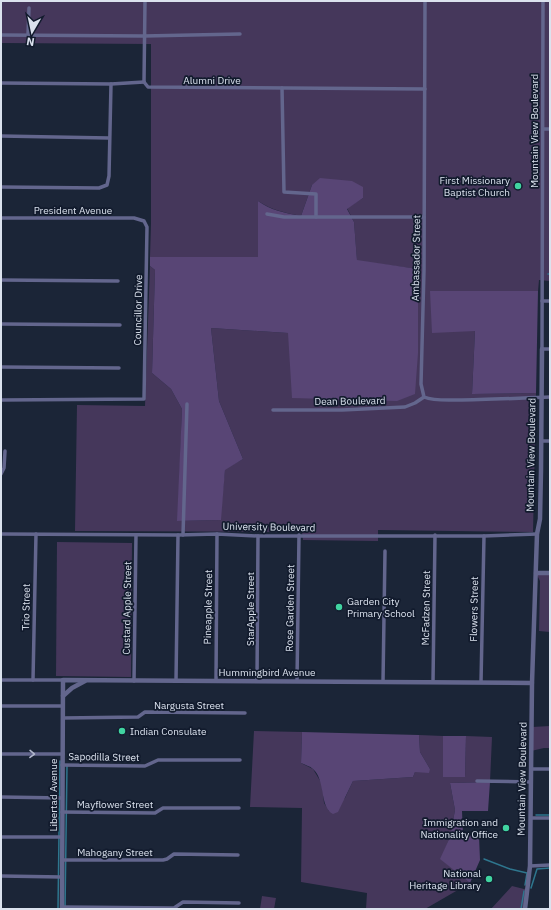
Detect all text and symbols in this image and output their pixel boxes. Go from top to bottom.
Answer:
north arrow [12,12,52,52]
text: N [25,34,35,49]
street label: Alumni Drive [183,74,241,87]
street label: Mountain View Boulevard [528,74,541,188]
place label: First Missionary Baptist Church [439,174,510,199]
marker: First Missionary Baptist Church [513,181,523,191]
street label: President Avenue [34,204,113,217]
street label: Ambassador Street [409,214,423,301]
street label: Councillor Drive [131,274,145,346]
street label: Dean Boulevard [314,394,386,408]
street label: Mountain View Boulevard [524,398,538,512]
street label: University Boulevard [223,520,315,534]
street label: Custard Apple Street [120,561,134,655]
street label: Rose Garden Street [283,564,297,652]
street label: Pineapple Street [201,569,215,644]
street label: McFadzen Street [419,570,433,646]
street label: StarApple Street [244,571,257,646]
street label: Flowers Street [467,576,481,642]
street label: Trio Street [19,583,33,631]
place label: Garden City Primary School [347,595,415,620]
marker: Garden City Primary School [334,602,344,612]
street label: Hummingbird Avenue [218,666,316,679]
street label: Nargusta Street [154,699,225,712]
street label: Mountain View Boulevard [515,722,529,836]
place label: Indian Consulate [130,725,207,738]
marker: Indian Consulate [117,726,127,736]
one-way arrow [29,750,35,758]
street label: Sapodilla Street [68,750,140,764]
street label: Libertad Avenue [47,758,60,831]
street label: Mayflower Street [77,798,154,811]
place label: Immigration and Nationality Office [420,816,499,841]
marker: Immigration and Nationality Office [501,823,511,833]
street label: Mahogany Street [77,846,153,859]
place label: National Heritage Library [409,867,481,892]
marker: National Heritage Library [484,874,494,884]

